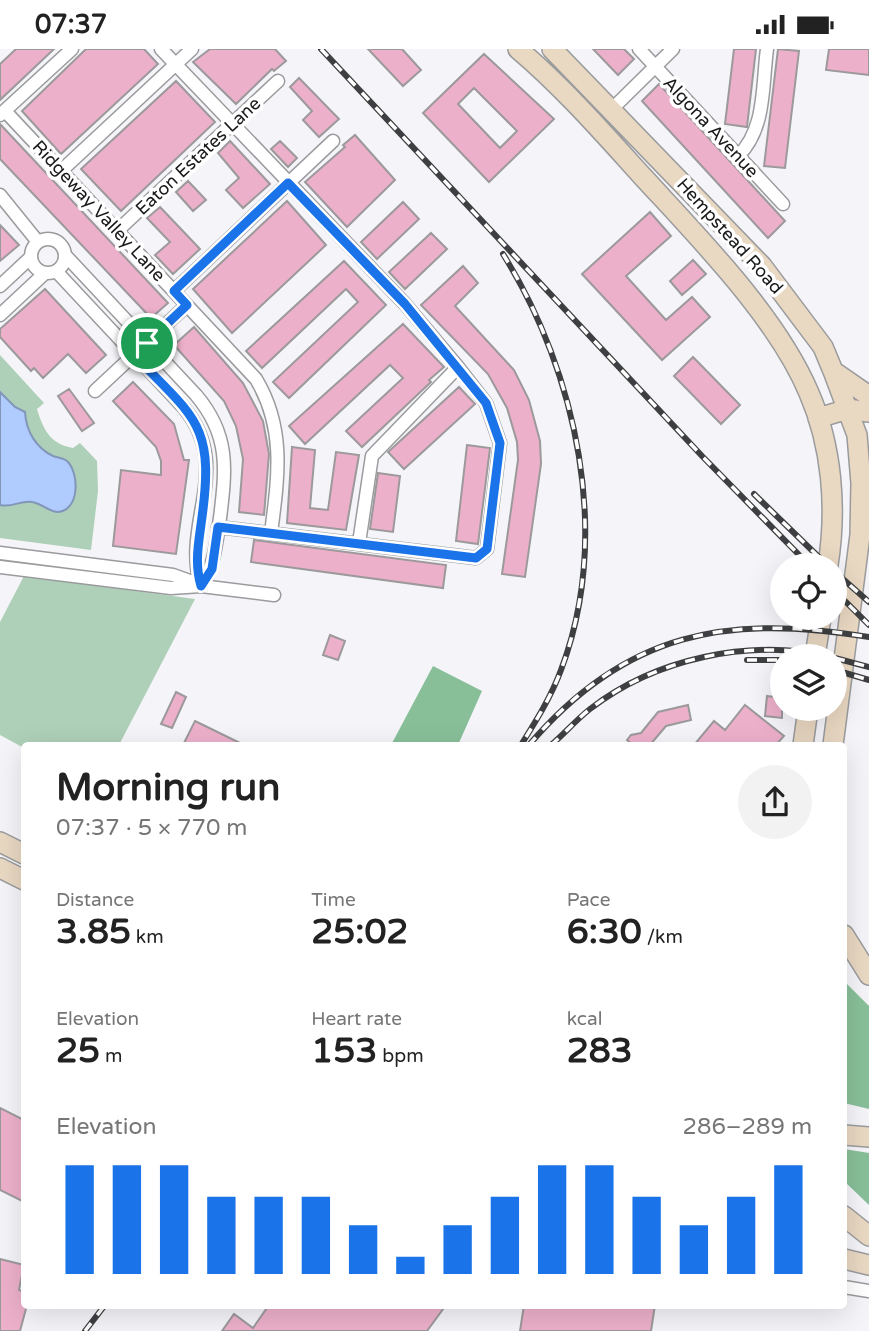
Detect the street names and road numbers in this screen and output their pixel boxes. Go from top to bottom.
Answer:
street label: Algona Avenue [659,72,763,182]
street label: Eaton Estates Lane [131,92,265,220]
street label: Ridgeway Valley Lane [28,136,170,286]
street label: Hempstead Road [672,174,788,298]

